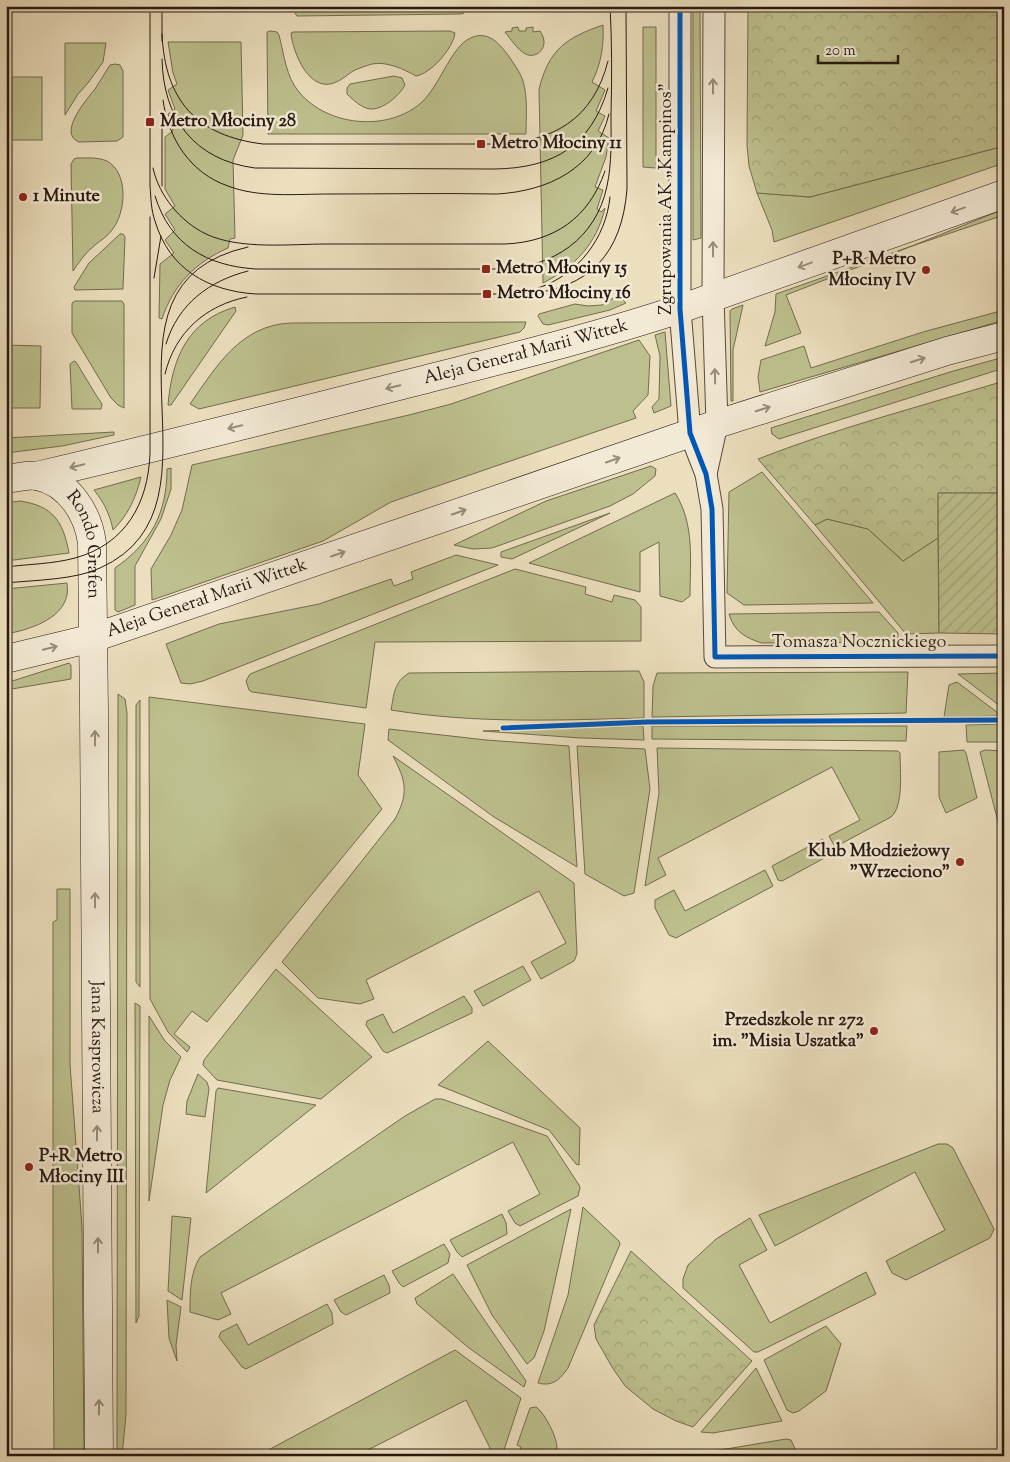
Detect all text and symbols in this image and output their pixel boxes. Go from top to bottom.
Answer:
scale bar [818,32,898,64]
text: 20 m [825,41,856,62]
one-way arrow [708,78,718,94]
street label: Zgrupowania AK „Kampinos” [654,83,680,315]
place label: Metro Młociny 28 [160,109,296,135]
marker: Metro Młociny 28 [144,116,156,128]
place label: Metro Młociny 11 [491,131,623,157]
marker: Metro Młociny 11 [475,138,487,150]
place label: 1 Minute [33,184,101,210]
marker: 1 Minute [17,191,29,203]
one-way arrow [951,206,966,215]
one-way arrow [708,241,718,257]
place label: P+R Metro Młociny IV [828,247,916,294]
place label: Metro Młociny 15 [496,256,628,282]
one-way arrow [798,261,813,270]
marker: Metro Młociny 15 [480,263,492,275]
marker: P+R Metro Młociny IV [920,264,932,276]
place label: Metro Młociny 16 [497,281,631,307]
marker: Metro Młociny 16 [481,288,493,300]
street label: Aleja Generał Marii Wittek [421,313,631,392]
one-way arrow [910,355,925,364]
one-way arrow [711,368,720,384]
one-way arrow [385,383,401,393]
one-way arrow [755,404,771,414]
one-way arrow [228,423,244,433]
one-way arrow [605,455,620,464]
one-way arrow [70,462,86,471]
street label: Rondo Grafen [59,485,106,599]
one-way arrow [451,507,467,517]
one-way arrow [330,549,345,558]
street label: Aleja Generał Marii Wittek [103,552,311,645]
street label: Tomasza Nocznickiego [772,630,946,656]
one-way arrow [41,643,57,653]
one-way arrow [90,730,100,746]
place label: Klub Młodzieżowy "Wrzeciono" [808,839,950,886]
marker: Klub Młodzieżowy "Wrzeciono" [954,856,966,868]
one-way arrow [91,892,100,908]
street label: Jana Kasprowicza [83,980,110,1114]
place label: Przedszkole nr 272 im. "Misia Uszatka" [712,1008,865,1055]
marker: Przedszkole nr 272 im. "Misia Uszatka" [868,1025,880,1037]
one-way arrow [92,1125,102,1142]
place label: P+R Metro Młociny III [39,1144,124,1191]
marker: P+R Metro Młociny III [23,1161,35,1173]
one-way arrow [93,1237,103,1253]
one-way arrow [94,1399,104,1416]

